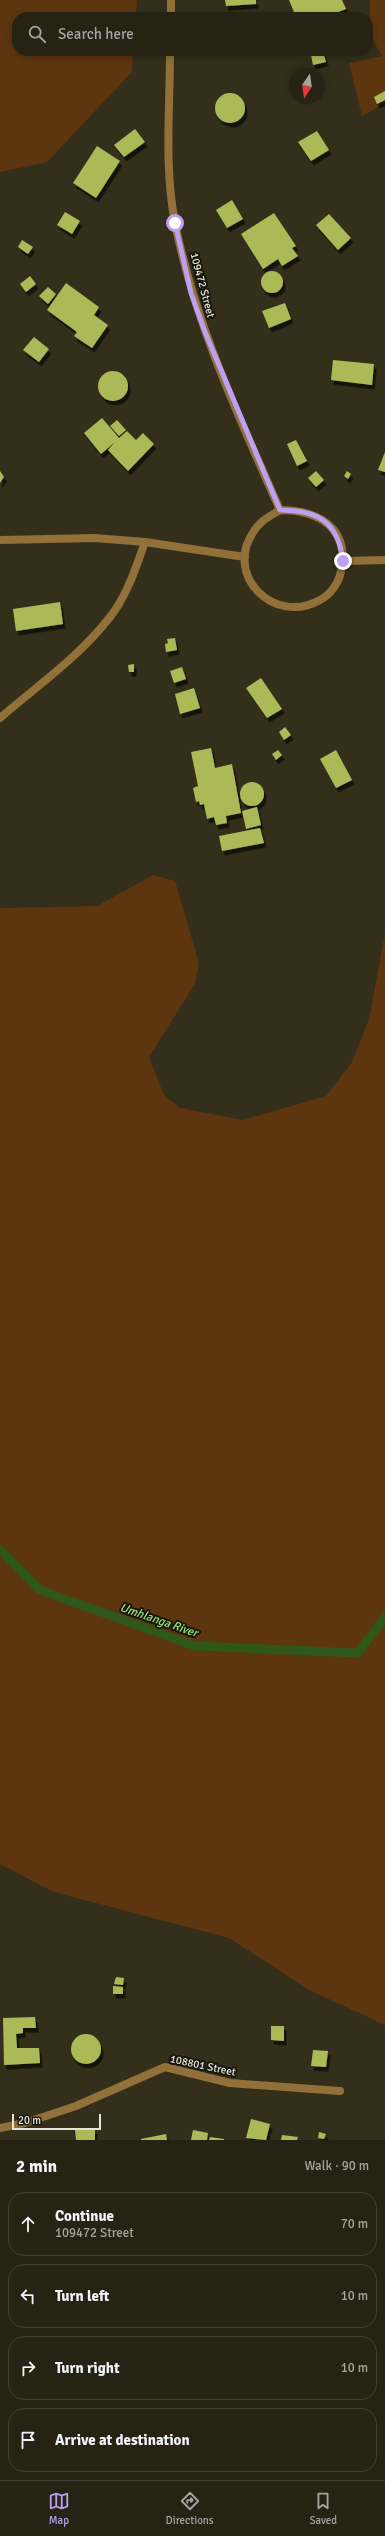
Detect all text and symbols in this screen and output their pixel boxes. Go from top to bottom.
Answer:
search box [12,12,373,56]
icon: search [26,23,48,45]
text: Search here [58,25,134,43]
north arrow [289,68,325,104]
route start [166,214,184,232]
street label: 109472 Street [188,251,217,319]
route end [334,552,352,570]
water label: Umhlanga River [118,1600,201,1641]
street label: 108801 Street [169,2052,237,2079]
scale bar [12,2112,101,2131]
text: 20 m [18,2114,41,2127]
text: 2 min [16,2156,57,2177]
text: Walk · 90 m [305,2158,369,2174]
text: Continue [55,2207,114,2225]
icon: ahead [17,2213,39,2235]
text: 70 m [341,2216,368,2232]
text: 109472 Street [55,2225,134,2241]
icon: left [17,2285,39,2307]
text: Turn left [55,2287,109,2305]
text: 10 m [341,2288,368,2304]
icon: right [17,2357,39,2379]
text: Turn right [55,2359,120,2377]
text: 10 m [341,2360,368,2376]
icon: arrive [17,2429,39,2451]
text: Arrive at destination [55,2431,190,2449]
tab: Map [48,2490,70,2527]
tab: Directions [166,2490,214,2527]
tab: Saved [309,2490,337,2527]

